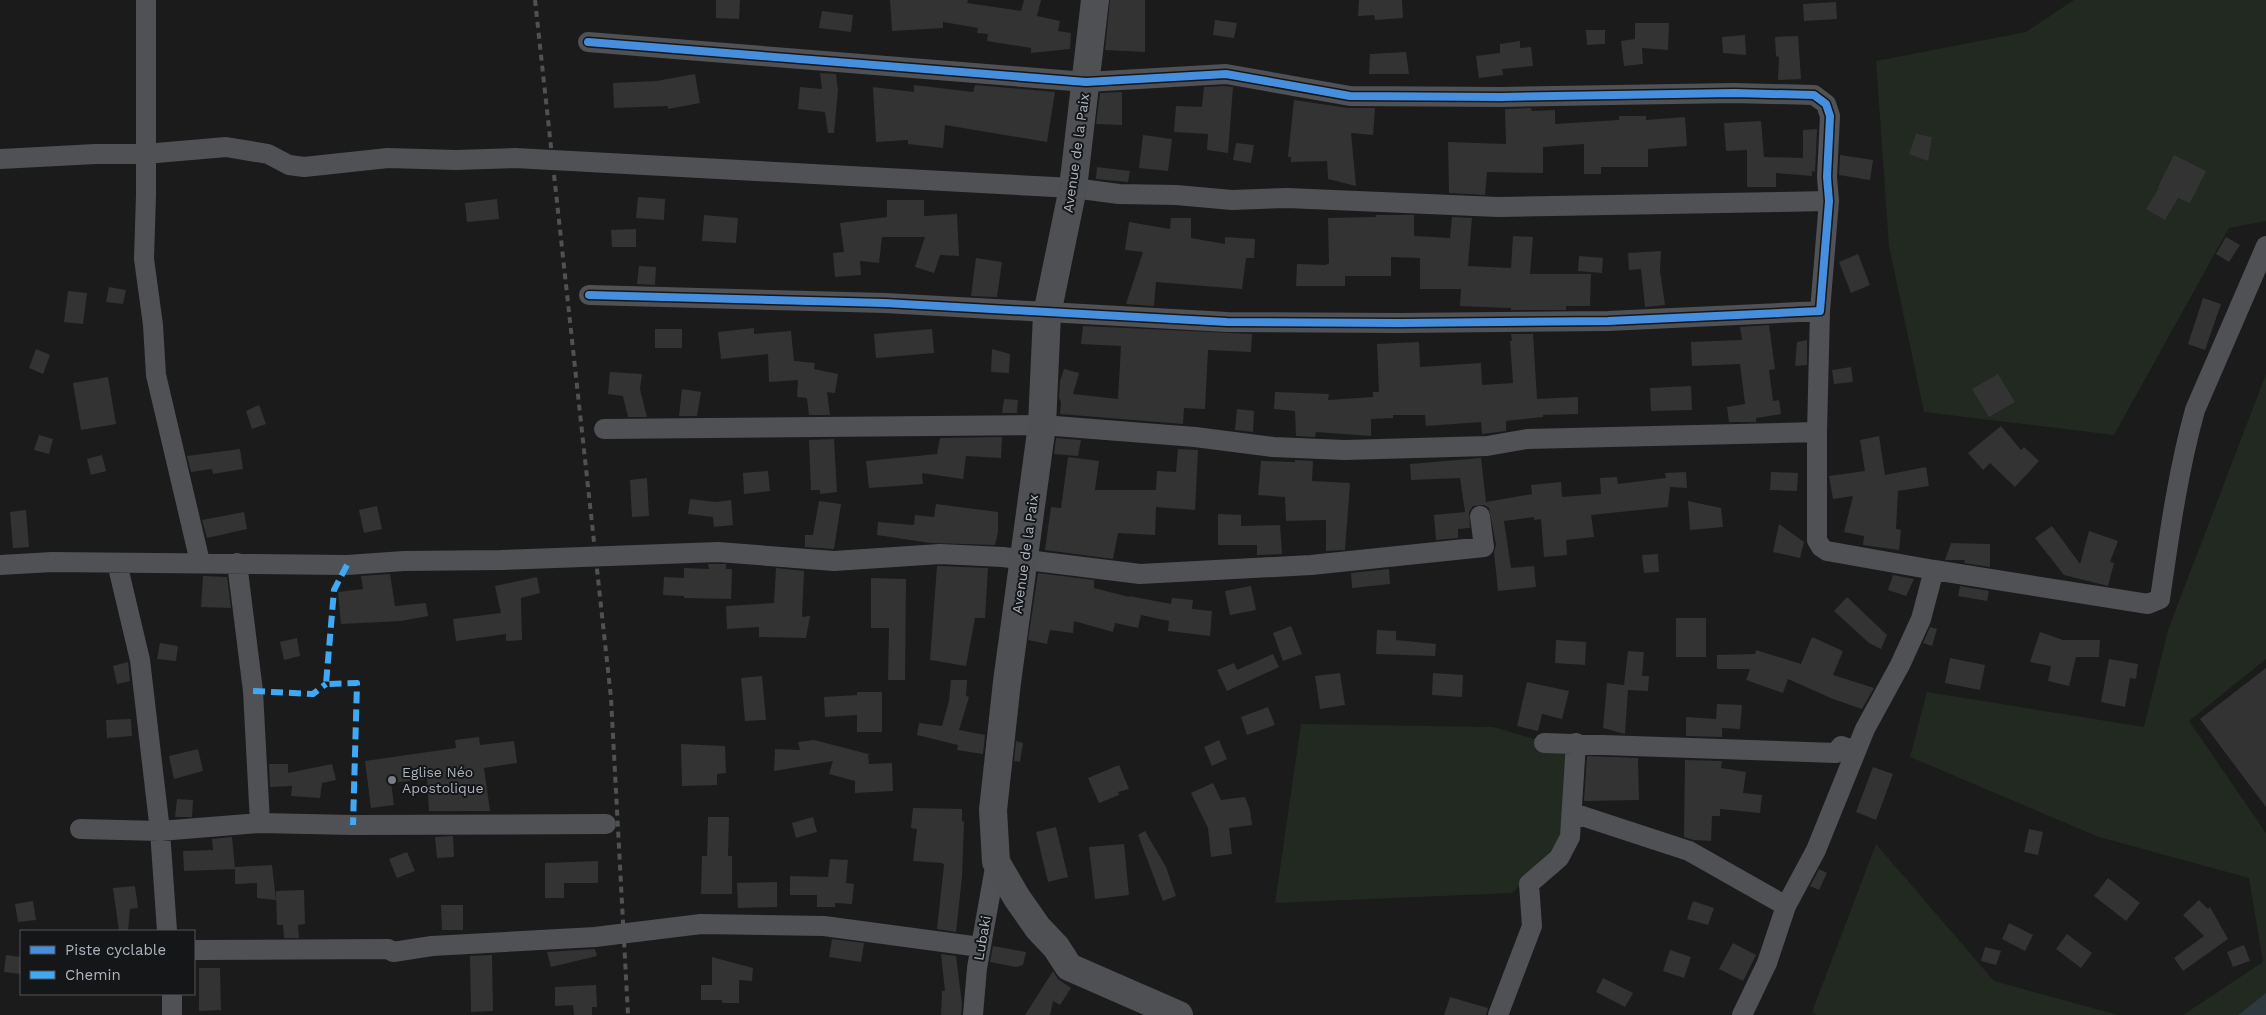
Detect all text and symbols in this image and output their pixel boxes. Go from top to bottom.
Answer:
street label: Avenue de la Paix [1060,92,1092,214]
street label: Avenue de la Paix [1009,493,1041,615]
place label: Eglise Néo Apostolique [402,764,484,796]
marker: Eglise Néo Apostolique [386,774,398,786]
street label: Lubaki [970,914,994,962]
legend [20,930,195,995]
text: Piste cyclable [65,941,166,959]
text: Chemin [65,966,121,984]

